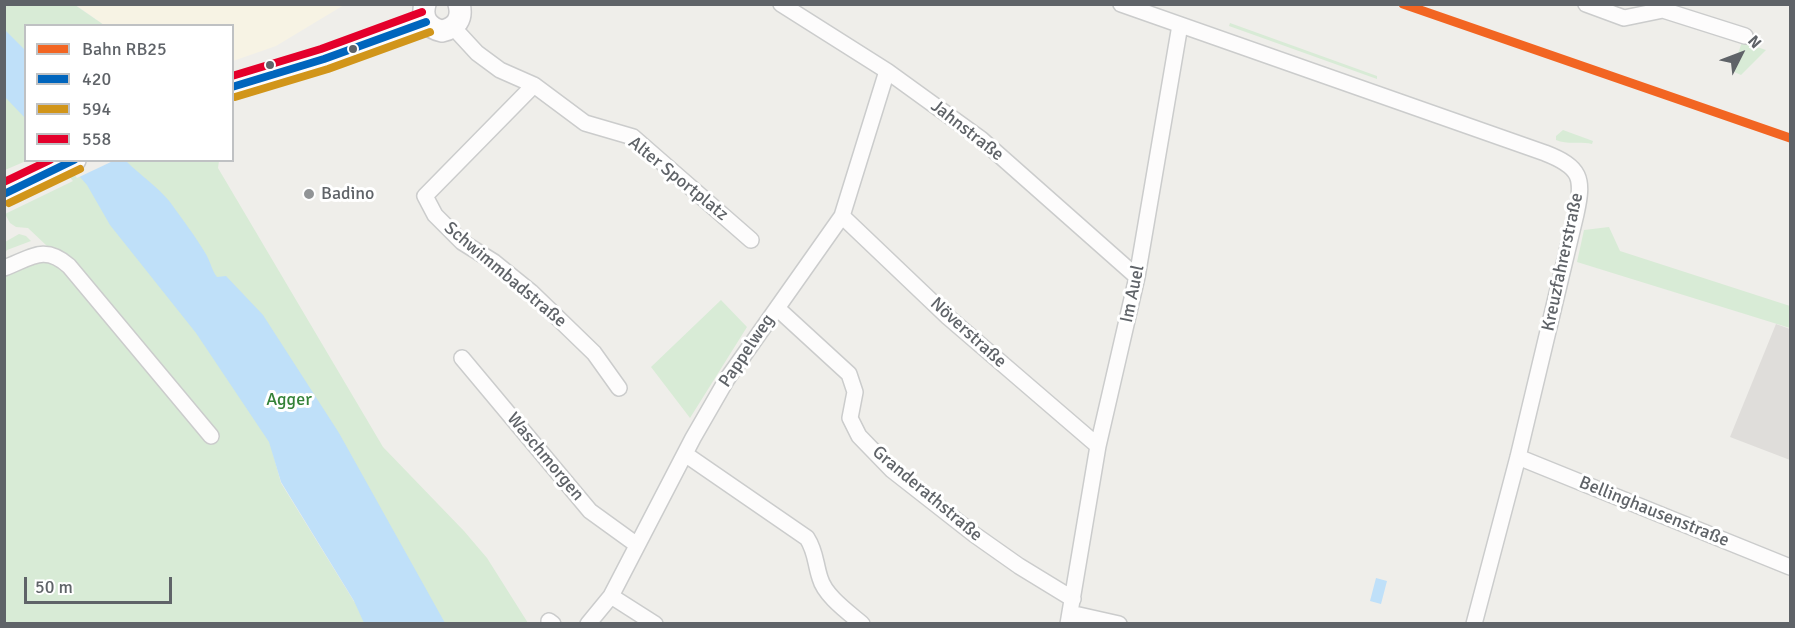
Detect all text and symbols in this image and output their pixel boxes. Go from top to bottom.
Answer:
legend [24,24,234,162]
north arrow [1711,24,1771,84]
text: N [1743,31,1766,53]
text: Bahn RB25 [82,38,167,60]
unlabelled marker [347,43,359,55]
unlabelled marker [264,59,276,71]
text: 420 [82,68,111,90]
street label: Jahnstraße [926,96,1008,166]
text: 594 [82,98,111,120]
text: 558 [82,128,111,150]
street label: Alter Sportplatz [624,132,732,226]
place label: Badino [321,183,374,205]
marker: Badino [302,187,316,201]
street label: Kreuzfahrerstraße [1538,191,1588,333]
street label: Schwimmbadstraße [439,218,571,332]
street label: Im Auel [1116,263,1150,325]
street label: Növerstraße [925,293,1011,373]
street label: Pappelweg [715,310,779,392]
park label: Agger [266,389,312,411]
street label: Waschmorgen [502,409,588,505]
street label: Granderathstraße [868,442,986,546]
street label: Bellinghausenstraße [1576,472,1732,552]
scale bar [27,565,176,603]
text: 50 m [35,576,73,598]

